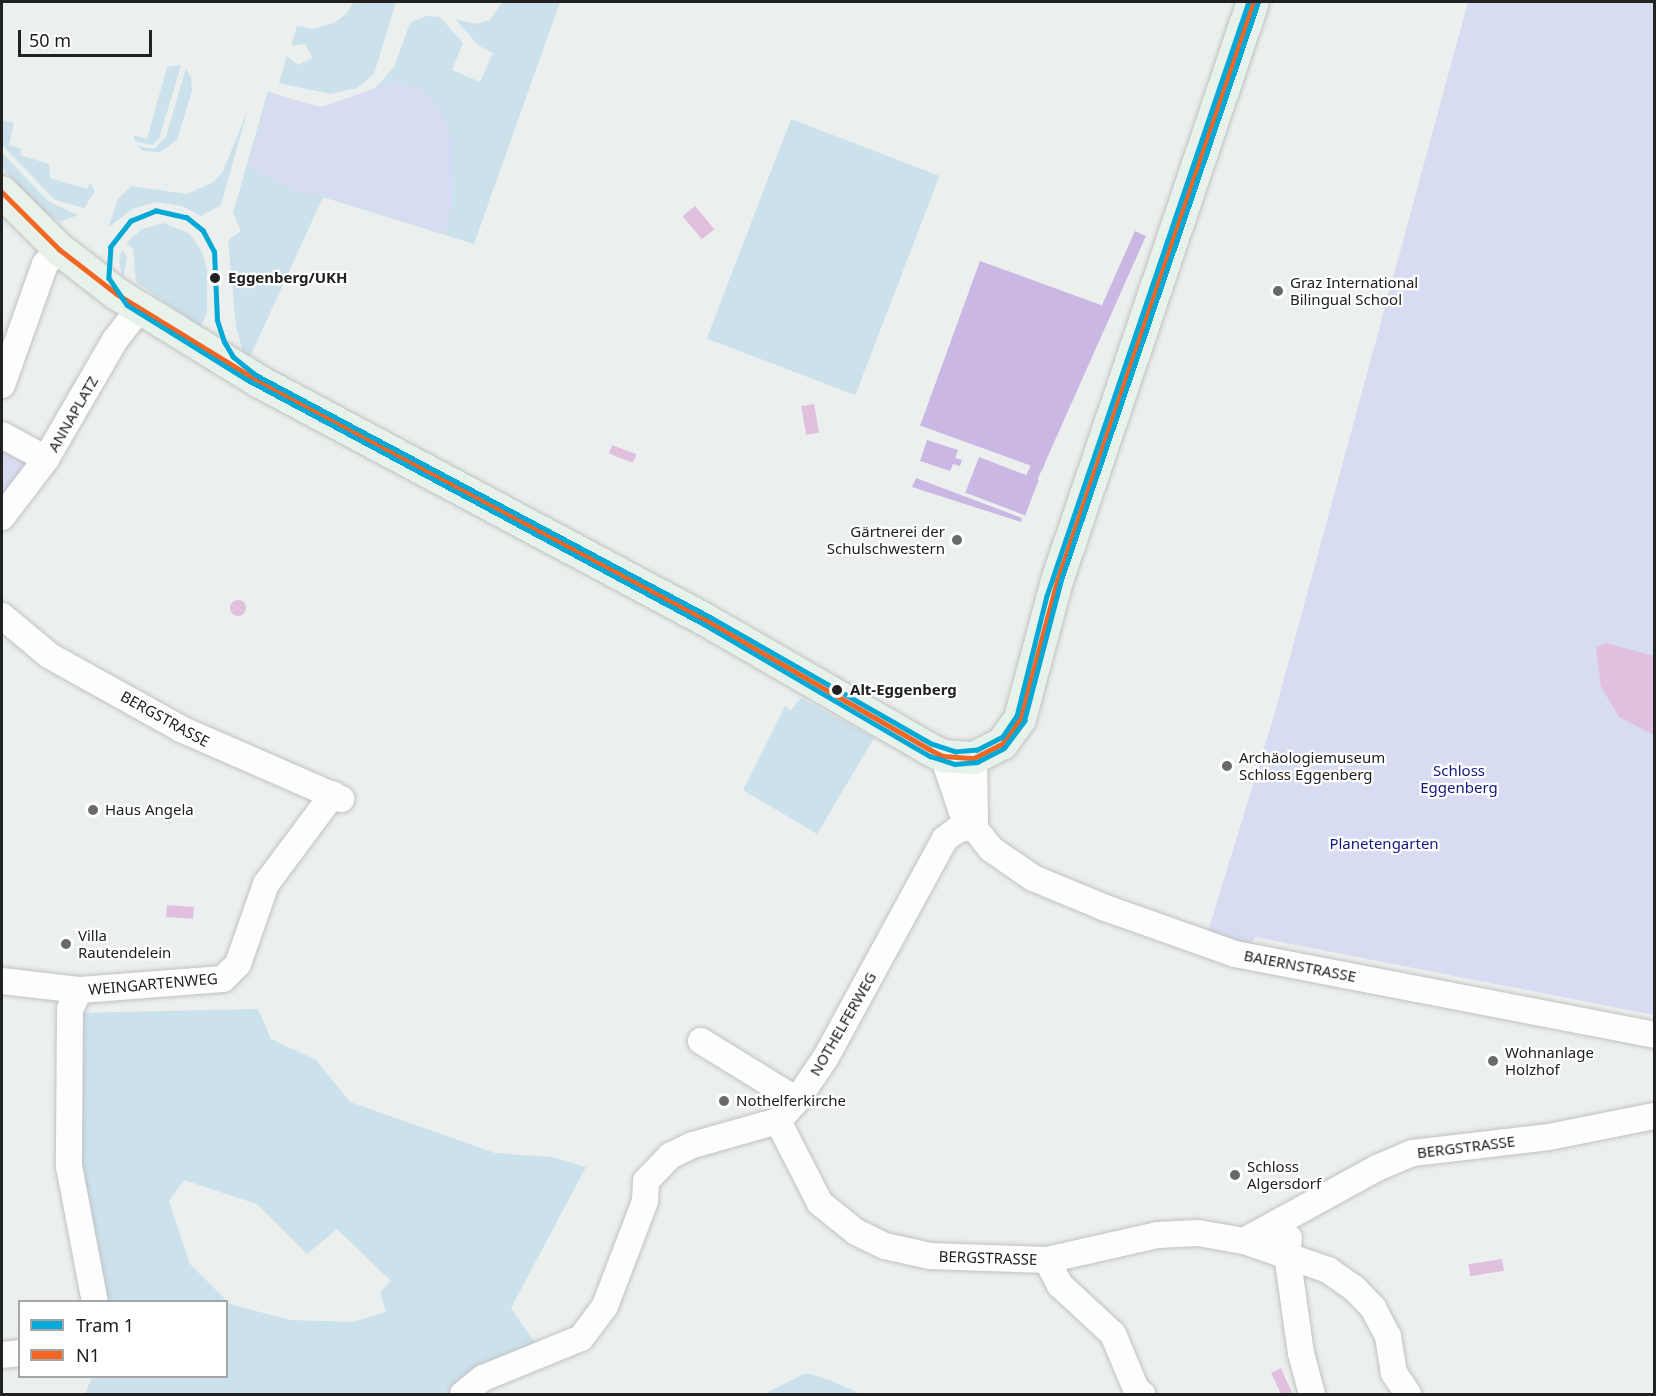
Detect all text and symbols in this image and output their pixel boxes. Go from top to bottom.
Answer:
scale bar [21,18,154,56]
text: 50 m [29,28,71,52]
marker: Eggenberg/UKH [206,269,224,287]
place label: Eggenberg/UKH [228,269,348,287]
place label: Graz International Bilingual School [1290,273,1418,308]
marker: Graz International Bilingual School [1271,284,1285,298]
street label: ANNAPLATZ [44,373,102,455]
place label: Gärtnerei der Schulschwestern [827,522,945,557]
marker: Gärtnerei der Schulschwestern [950,533,964,547]
marker: Alt-Eggenberg [828,681,846,699]
place label: Alt-Eggenberg [850,681,957,699]
street label: BERGSTRASSE [118,687,212,751]
place label: Archäologiemuseum Schloss Eggenberg [1239,748,1385,783]
marker: Archäologiemuseum Schloss Eggenberg [1220,759,1234,773]
park label: Schloss Eggenberg [1420,761,1498,796]
place label: Haus Angela [105,801,194,819]
marker: Haus Angela [86,803,100,817]
park label: Planetengarten [1329,835,1439,853]
place label: Villa Rautendelein [78,926,171,961]
marker: Villa Rautendelein [59,937,73,951]
street label: BAIERNSTRASSE [1242,946,1358,986]
street label: WEINGARTENWEG [88,969,218,999]
street label: NOTHELFERWEG [806,969,880,1079]
place label: Wohnanlage Holzhof [1505,1043,1594,1078]
marker: Wohnanlage Holzhof [1486,1054,1500,1068]
place label: Nothelferkirche [736,1092,846,1110]
marker: Nothelferkirche [717,1094,731,1108]
street label: BERGSTRASSE [1416,1132,1516,1162]
place label: Schloss Algersdorf [1247,1157,1321,1192]
marker: Schloss Algersdorf [1228,1168,1242,1182]
street label: BERGSTRASSE [938,1247,1038,1269]
legend [18,1300,228,1378]
text: Tram 1 [76,1313,134,1337]
text: N1 [76,1343,100,1367]

